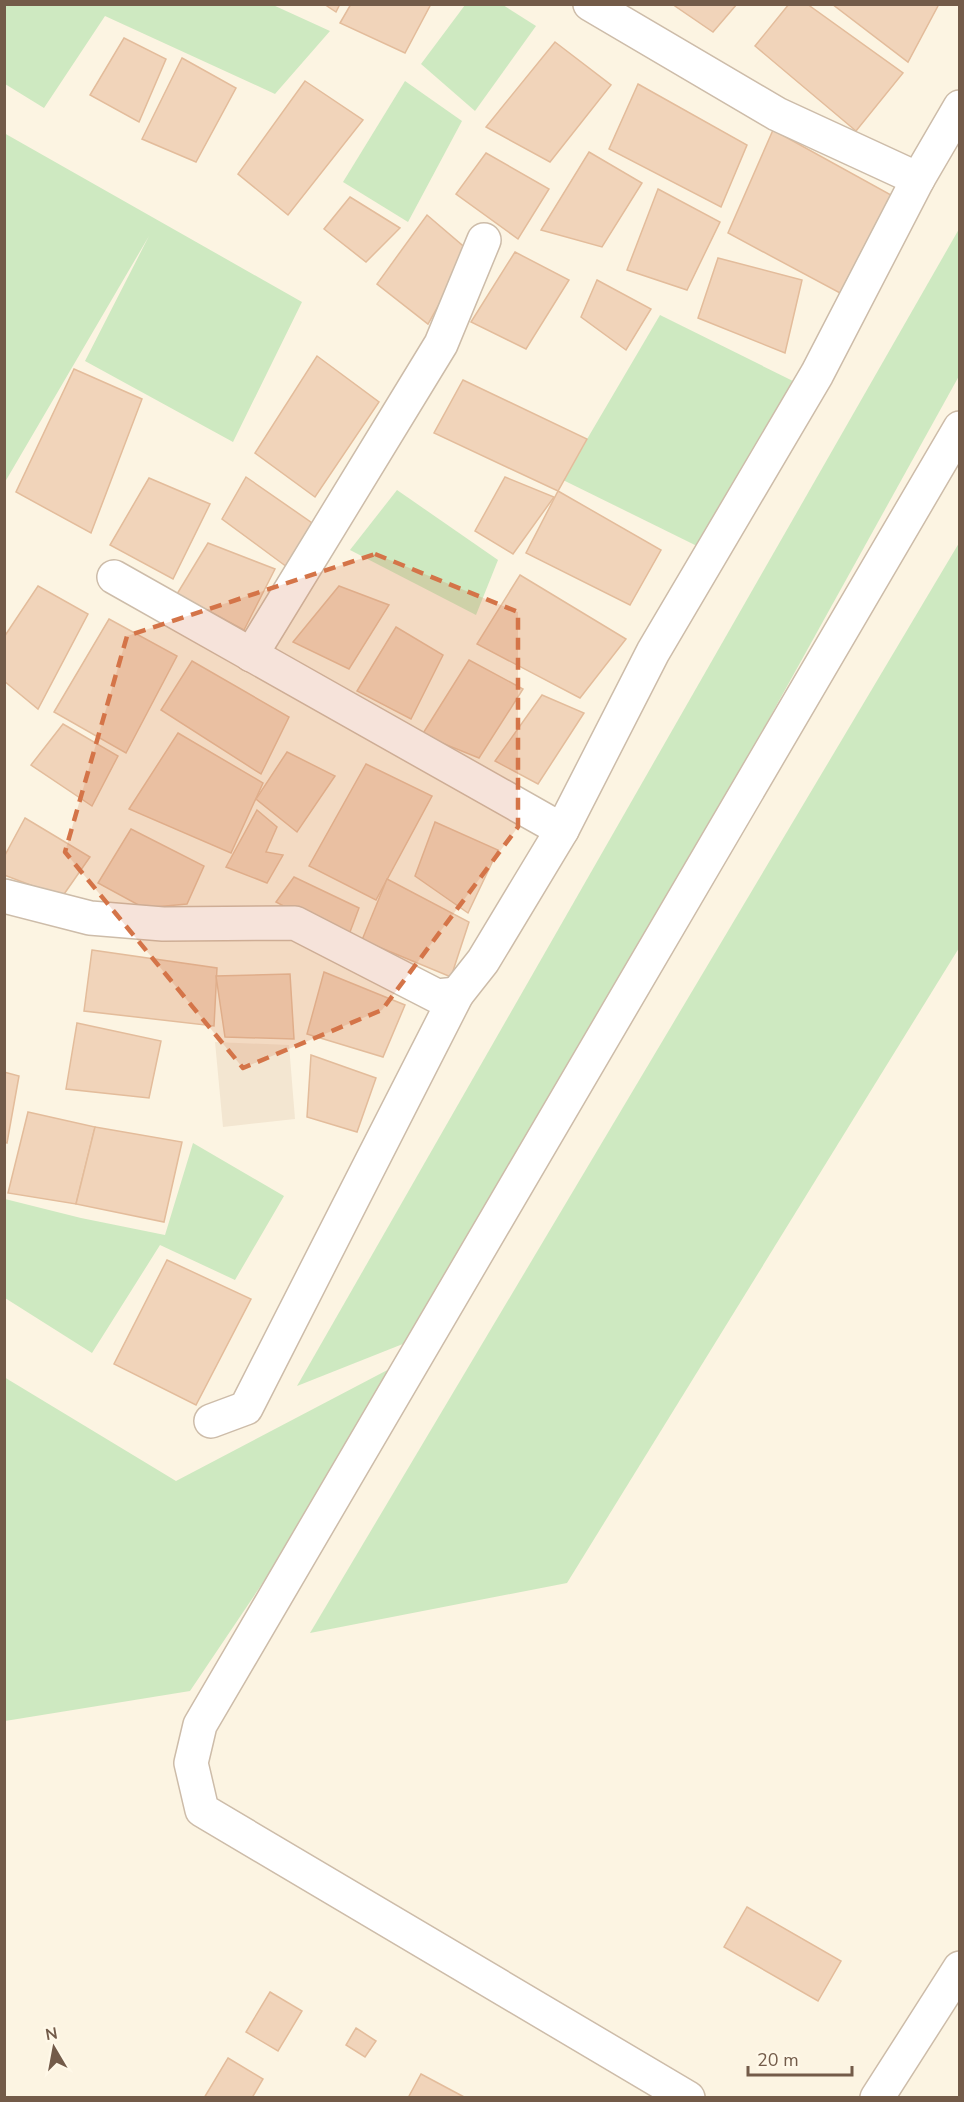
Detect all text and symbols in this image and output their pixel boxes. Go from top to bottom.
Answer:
north arrow [24,2018,84,2078]
text: N [44,2022,59,2046]
scale bar [748,2039,852,2077]
text: 20 m [757,2048,799,2072]

